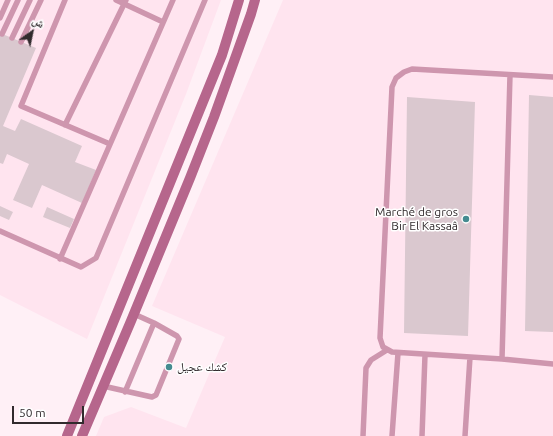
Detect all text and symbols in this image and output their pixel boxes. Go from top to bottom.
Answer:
north arrow [12,12,52,52]
text: ش [30,14,47,30]
place label: Marché de gros Bir El Kassaâ [375,205,458,233]
marker: Marché de gros Bir El Kassaâ [461,214,471,224]
place label: كشك عجيل [177,360,227,374]
marker: كشك عجيل [164,362,174,372]
scale bar [14,398,86,424]
text: 50 m [19,406,46,419]

